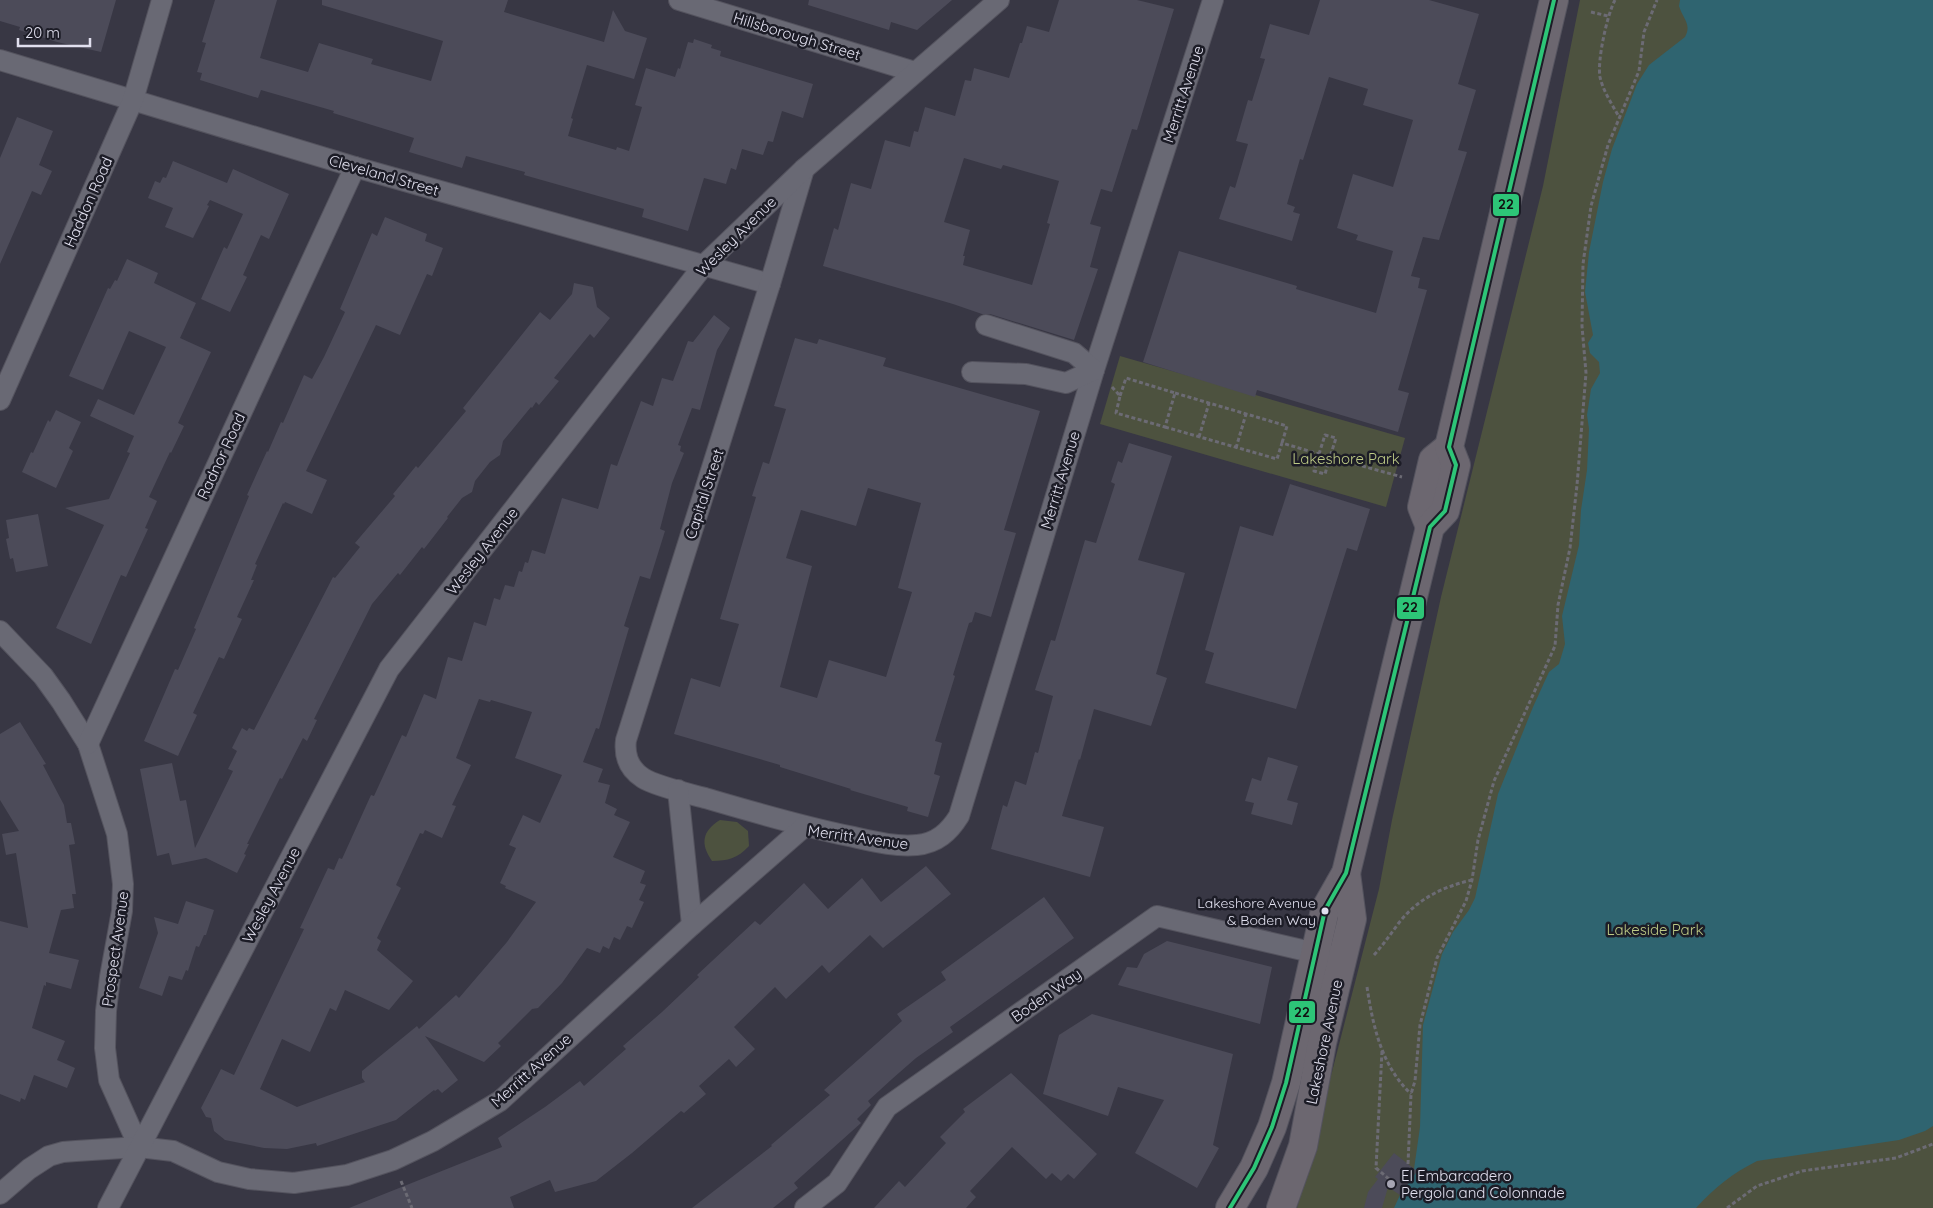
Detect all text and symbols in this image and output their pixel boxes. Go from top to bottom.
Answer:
street label: Hillsborough Street [731,8,863,64]
scale bar [18,15,90,47]
text: 20 m [25,23,60,42]
street label: Merritt Avenue [1158,43,1208,145]
street label: Cleveland Street [327,150,441,200]
street label: Haddon Road [60,154,116,250]
street label: Wesley Avenue [692,192,780,280]
line badge: 22 [1492,193,1520,217]
text: 22 [1498,195,1514,213]
street label: Radnor Road [193,410,249,502]
street label: Merritt Avenue [1036,429,1084,531]
street label: Capital Street [680,446,728,542]
park label: Lakeshore Park [1292,449,1400,468]
street label: Wesley Avenue [442,504,522,598]
line badge: 22 [1396,596,1425,620]
text: 22 [1402,598,1418,616]
street label: Merritt Avenue [807,821,909,853]
street label: Wesley Avenue [238,844,304,946]
street label: Prospect Avenue [97,890,133,1008]
place label: Lakeshore Avenue & Boden Way [1197,894,1316,929]
marker: Lakeshore Avenue & Boden Way [1320,906,1330,916]
park label: Lakeside Park [1607,920,1703,939]
street label: Boden Way [1007,964,1085,1026]
street label: Lakeshore Avenue [1301,978,1347,1106]
line badge: 22 [1288,1000,1316,1024]
text: 22 [1294,1003,1310,1021]
street label: Merritt Avenue [487,1029,575,1111]
place label: El Embarcadero Pergola and Colonnade [1401,1166,1565,1202]
marker: El Embarcadero Pergola and Colonnade [1385,1178,1397,1190]

